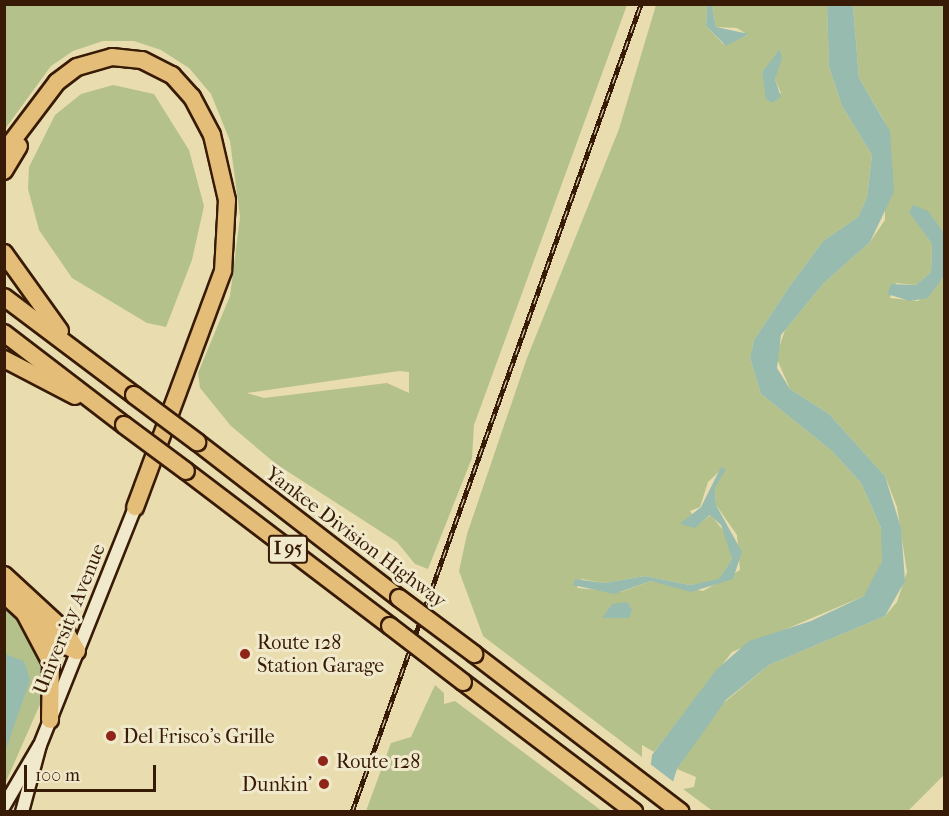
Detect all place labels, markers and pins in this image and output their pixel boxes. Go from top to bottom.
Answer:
place label: Route 128 Station Garage [257,630,384,677]
marker: Route 128 Station Garage [238,647,252,661]
place label: Del Frisco's Grille [123,724,275,748]
marker: Del Frisco's Grille [104,729,118,743]
place label: Route 128 [336,749,420,773]
marker: Route 128 [314,752,332,770]
place label: Dunkin' [242,772,312,796]
marker: Dunkin' [317,777,331,791]

